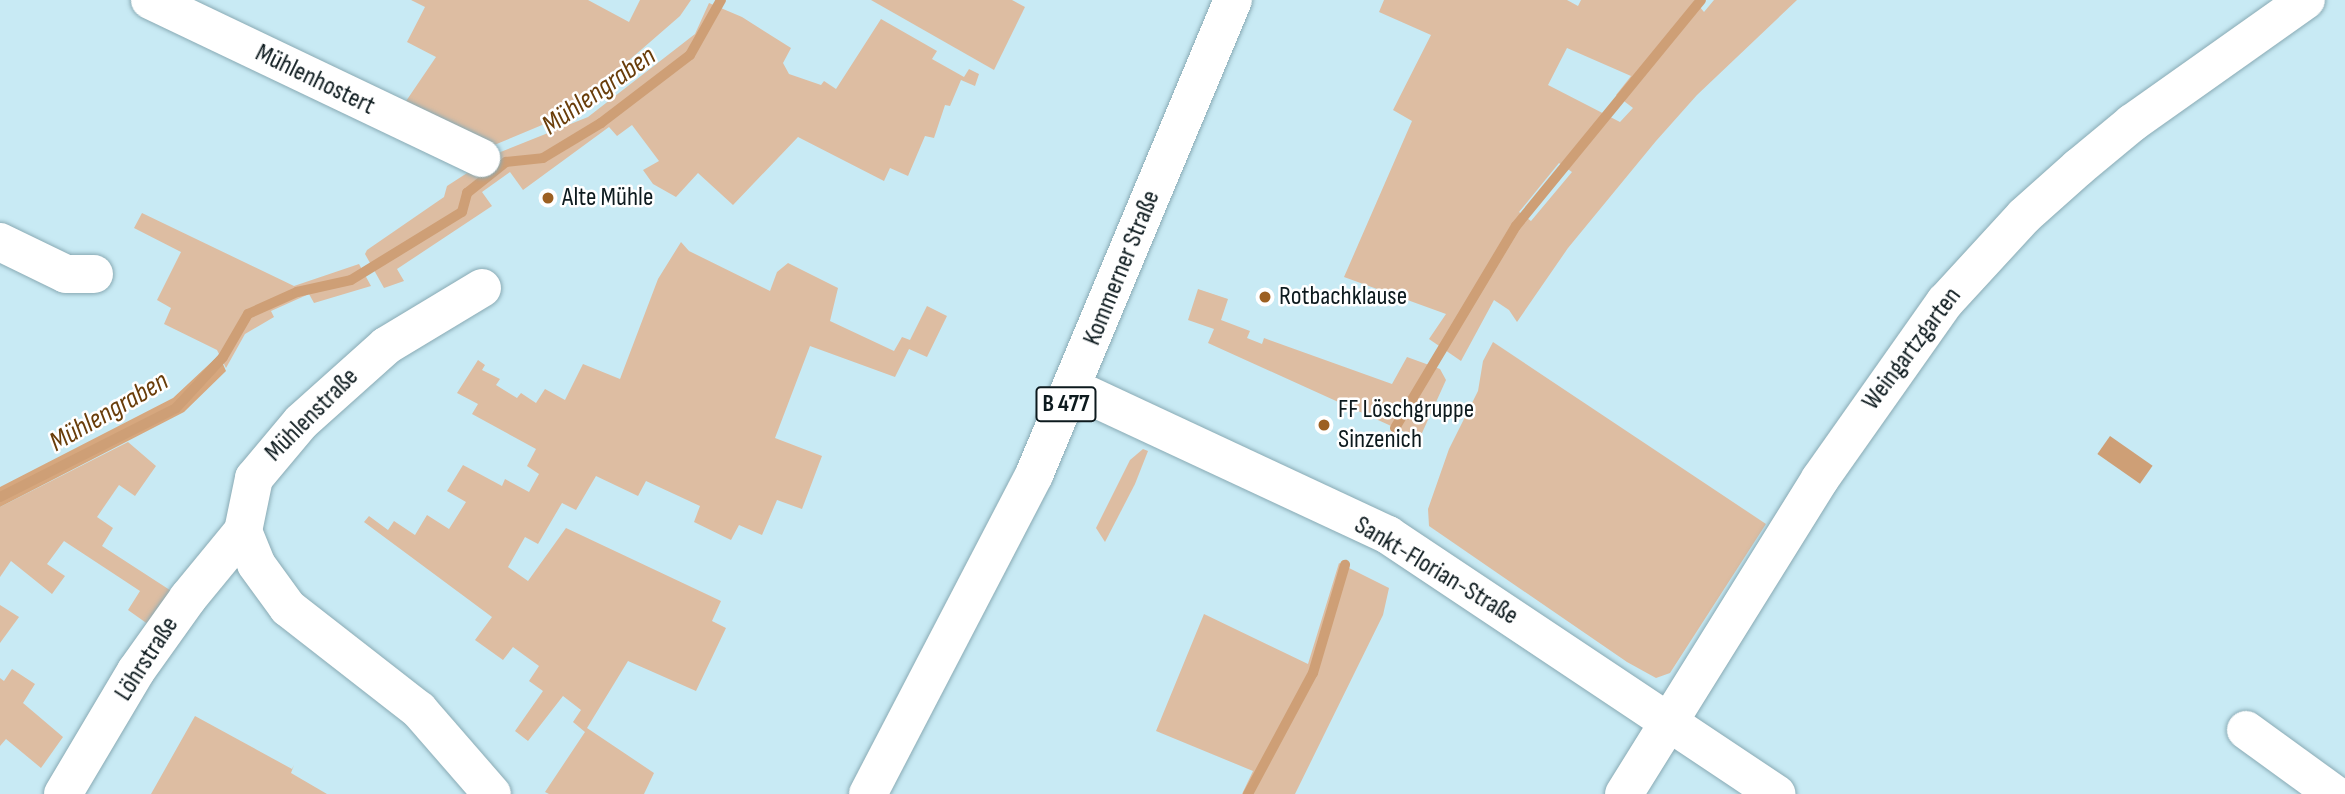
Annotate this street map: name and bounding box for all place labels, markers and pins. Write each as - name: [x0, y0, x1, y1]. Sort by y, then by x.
- place label: Alte Mühle: [562, 182, 653, 214]
- marker: Alte Mühle: [540, 190, 556, 206]
- place label: Rotbachklause: [1279, 281, 1407, 313]
- marker: Rotbachklause: [1257, 289, 1273, 305]
- place label: FF Löschgruppe Sinzenich: [1338, 394, 1474, 456]
- marker: FF Löschgruppe Sinzenich: [1316, 417, 1332, 433]

